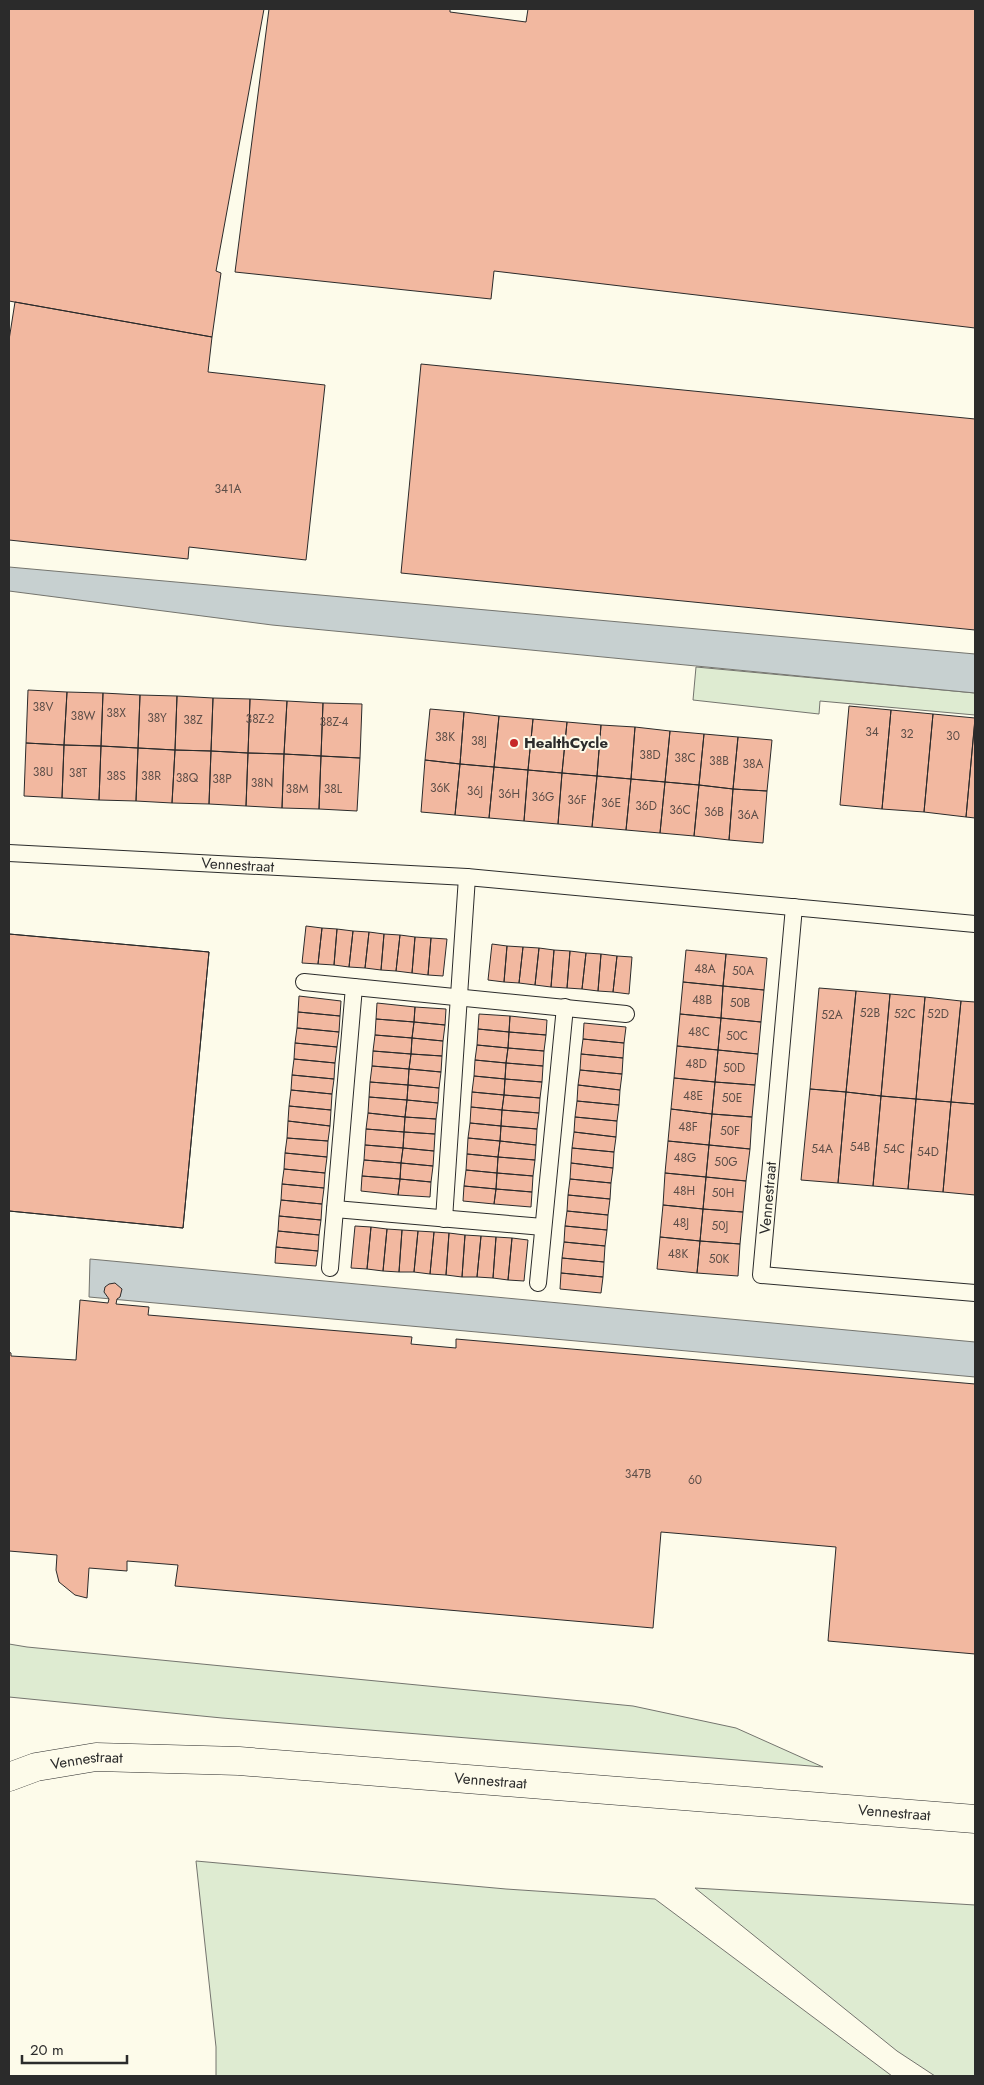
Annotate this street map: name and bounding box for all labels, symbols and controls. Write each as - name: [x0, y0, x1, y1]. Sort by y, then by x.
- house number: 341A: [215, 480, 242, 498]
- house number: 38V: [33, 698, 53, 716]
- house number: 38X: [106, 704, 126, 722]
- house number: 38W: [71, 707, 96, 725]
- house number: 38Y: [147, 709, 167, 727]
- house number: 38Z-2: [246, 710, 275, 728]
- house number: 38Z: [183, 711, 203, 729]
- house number: 38Z-4: [320, 713, 348, 731]
- house number: 34: [865, 723, 879, 741]
- house number: 32: [900, 725, 914, 743]
- house number: 30: [946, 727, 960, 745]
- house number: 38K: [435, 728, 455, 746]
- house number: 38J: [471, 732, 487, 750]
- place label: HealthCycle: [524, 732, 608, 754]
- marker: HealthCycle: [508, 737, 520, 749]
- house number: 38D: [639, 746, 661, 764]
- house number: 38C: [674, 749, 696, 767]
- house number: 38B: [709, 752, 729, 770]
- house number: 38A: [743, 755, 763, 773]
- house number: 38U: [33, 763, 53, 781]
- house number: 38T: [69, 764, 88, 782]
- house number: 38S: [106, 767, 126, 785]
- house number: 38R: [141, 767, 161, 785]
- house number: 38Q: [176, 769, 199, 787]
- house number: 38P: [212, 770, 232, 788]
- house number: 38N: [251, 774, 273, 792]
- house number: 36K: [430, 779, 450, 797]
- house number: 38M: [286, 780, 309, 798]
- house number: 38L: [324, 780, 343, 798]
- house number: 36J: [467, 782, 483, 800]
- house number: 36H: [498, 785, 520, 803]
- house number: 36G: [532, 788, 554, 806]
- house number: 36F: [567, 791, 587, 809]
- house number: 36E: [601, 794, 621, 812]
- house number: 36D: [635, 797, 657, 815]
- house number: 36C: [669, 801, 691, 819]
- house number: 36B: [704, 803, 724, 821]
- house number: 36A: [737, 806, 759, 824]
- street label: Vennestraat: [201, 852, 275, 878]
- house number: 48A: [694, 960, 716, 978]
- house number: 50A: [732, 962, 754, 980]
- house number: 48B: [692, 991, 712, 1009]
- house number: 50B: [730, 994, 751, 1012]
- house number: 52B: [860, 1004, 880, 1022]
- house number: 52C: [894, 1005, 916, 1023]
- house number: 52D: [927, 1005, 949, 1023]
- house number: 52A: [821, 1006, 843, 1024]
- house number: 48C: [688, 1023, 710, 1041]
- house number: 50C: [726, 1027, 748, 1045]
- house number: 48D: [685, 1055, 707, 1073]
- house number: 50D: [723, 1059, 745, 1077]
- house number: 48E: [683, 1087, 703, 1105]
- house number: 50E: [722, 1089, 742, 1107]
- house number: 48F: [678, 1118, 698, 1136]
- house number: 50F: [720, 1122, 740, 1140]
- house number: 54B: [850, 1138, 871, 1156]
- house number: 54A: [811, 1140, 833, 1158]
- house number: 54C: [883, 1140, 905, 1158]
- house number: 54D: [917, 1143, 939, 1161]
- house number: 48G: [674, 1149, 696, 1167]
- house number: 50G: [714, 1153, 738, 1171]
- street label: Vennestraat: [754, 1160, 782, 1235]
- house number: 48H: [673, 1182, 695, 1200]
- house number: 50H: [712, 1184, 734, 1202]
- house number: 48J: [673, 1214, 689, 1232]
- house number: 50J: [712, 1217, 728, 1235]
- house number: 48K: [668, 1245, 688, 1263]
- house number: 50K: [709, 1250, 730, 1268]
- house number: 347B: [625, 1465, 652, 1483]
- house number: 60: [688, 1471, 702, 1489]
- street label: Vennestraat: [49, 1746, 123, 1775]
- street label: Vennestraat: [453, 1767, 528, 1795]
- street label: Vennestraat: [857, 1799, 932, 1826]
- scale bar: [22, 2032, 128, 2064]
- text: 20 m: [30, 2039, 64, 2061]

